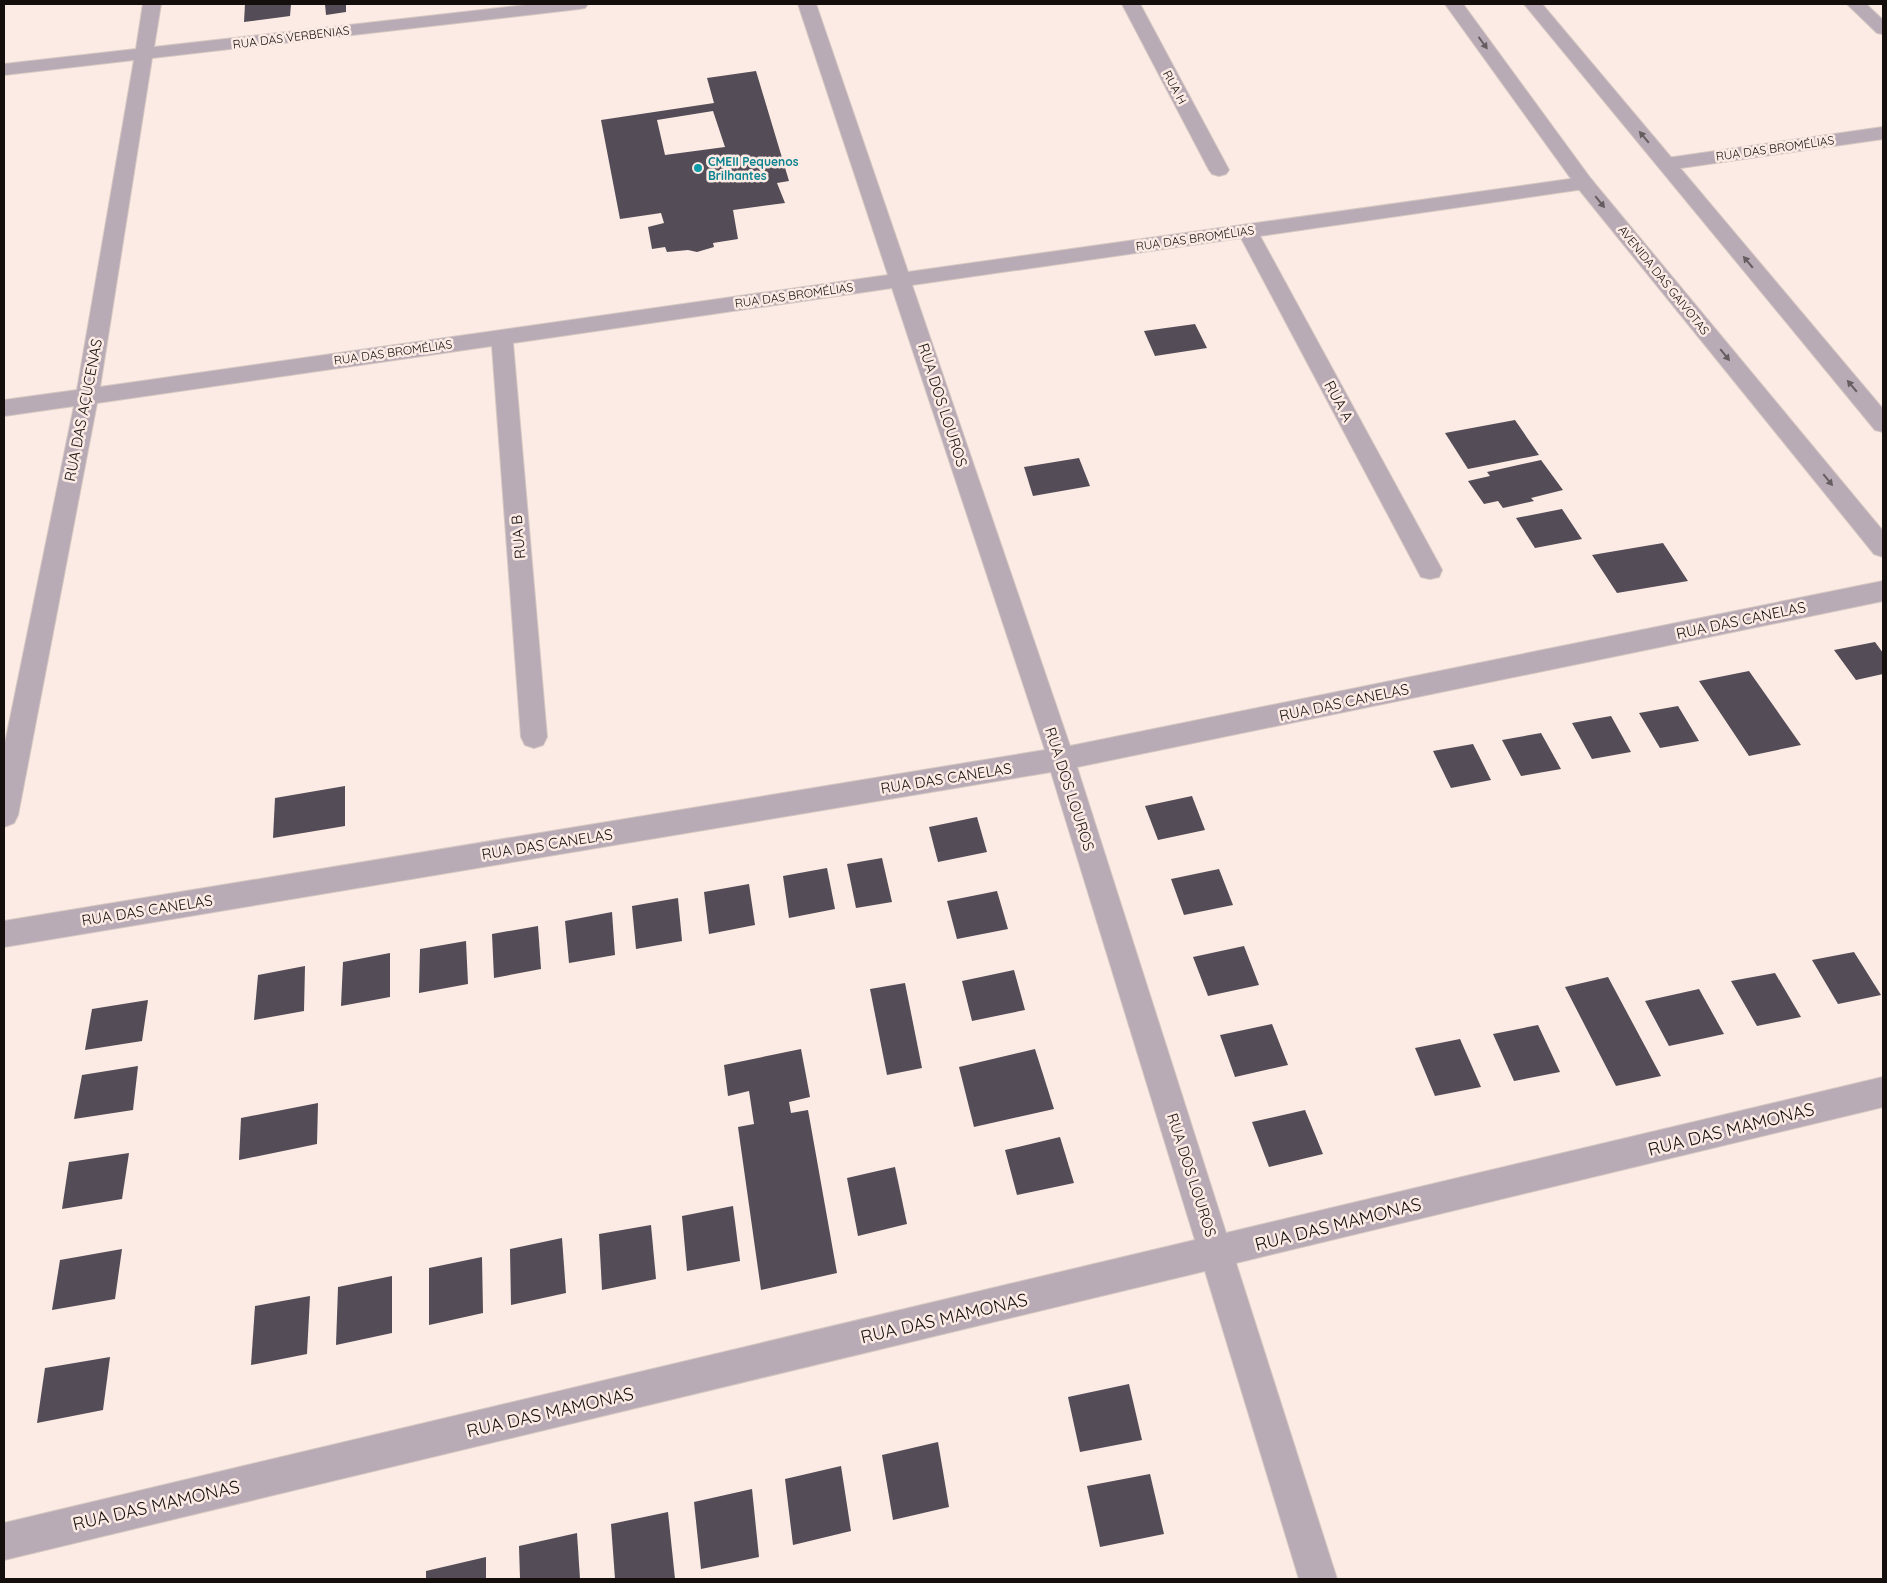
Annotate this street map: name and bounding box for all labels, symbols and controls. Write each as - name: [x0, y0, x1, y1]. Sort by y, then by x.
- street label: RUA DAS VERBENIAS: [232, 22, 350, 52]
- one-way arrow: [1478, 36, 1488, 50]
- street label: RUA H: [1160, 68, 1190, 106]
- one-way arrow: [1638, 131, 1650, 143]
- street label: RUA DAS BROMÉLIAS: [1715, 132, 1835, 164]
- place label: CMEII Pequenos Brilhantes: [708, 154, 799, 183]
- marker: CMEII Pequenos Brilhantes: [692, 162, 704, 174]
- one-way arrow: [1594, 195, 1605, 208]
- street label: RUA DAS BROMÉLIAS: [1135, 222, 1255, 254]
- street label: AVENIDA DAS GAIVOTAS: [1615, 222, 1713, 338]
- one-way arrow: [1743, 255, 1754, 268]
- street label: RUA DAS BROMÉLIAS: [734, 279, 854, 311]
- street label: RUA DAS BROMÉLIAS: [333, 336, 453, 368]
- street label: RUA DAS AÇUCENAS: [60, 337, 106, 483]
- street label: RUA DOS LOUROS: [914, 341, 972, 469]
- one-way arrow: [1720, 348, 1731, 361]
- street label: RUA A: [1320, 377, 1358, 425]
- one-way arrow: [1846, 381, 1858, 393]
- one-way arrow: [1823, 474, 1834, 487]
- street label: RUA B: [507, 514, 529, 560]
- street label: RUA DAS CANELAS: [1674, 597, 1808, 643]
- street label: RUA DAS CANELAS: [1277, 679, 1411, 725]
- street label: RUA DOS LOUROS: [1041, 725, 1099, 853]
- street label: RUA DAS CANELAS: [879, 758, 1013, 798]
- street label: RUA DAS CANELAS: [480, 824, 614, 864]
- street label: RUA DAS CANELAS: [80, 890, 214, 930]
- street label: RUA DAS MAMONAS: [1645, 1097, 1817, 1161]
- street label: RUA DOS LOUROS: [1163, 1111, 1221, 1239]
- street label: RUA DAS MAMONAS: [1252, 1192, 1424, 1256]
- street label: RUA DAS MAMONAS: [858, 1288, 1030, 1348]
- street label: RUA DAS MAMONAS: [464, 1382, 636, 1442]
- street label: RUA DAS MAMONAS: [70, 1475, 242, 1535]

